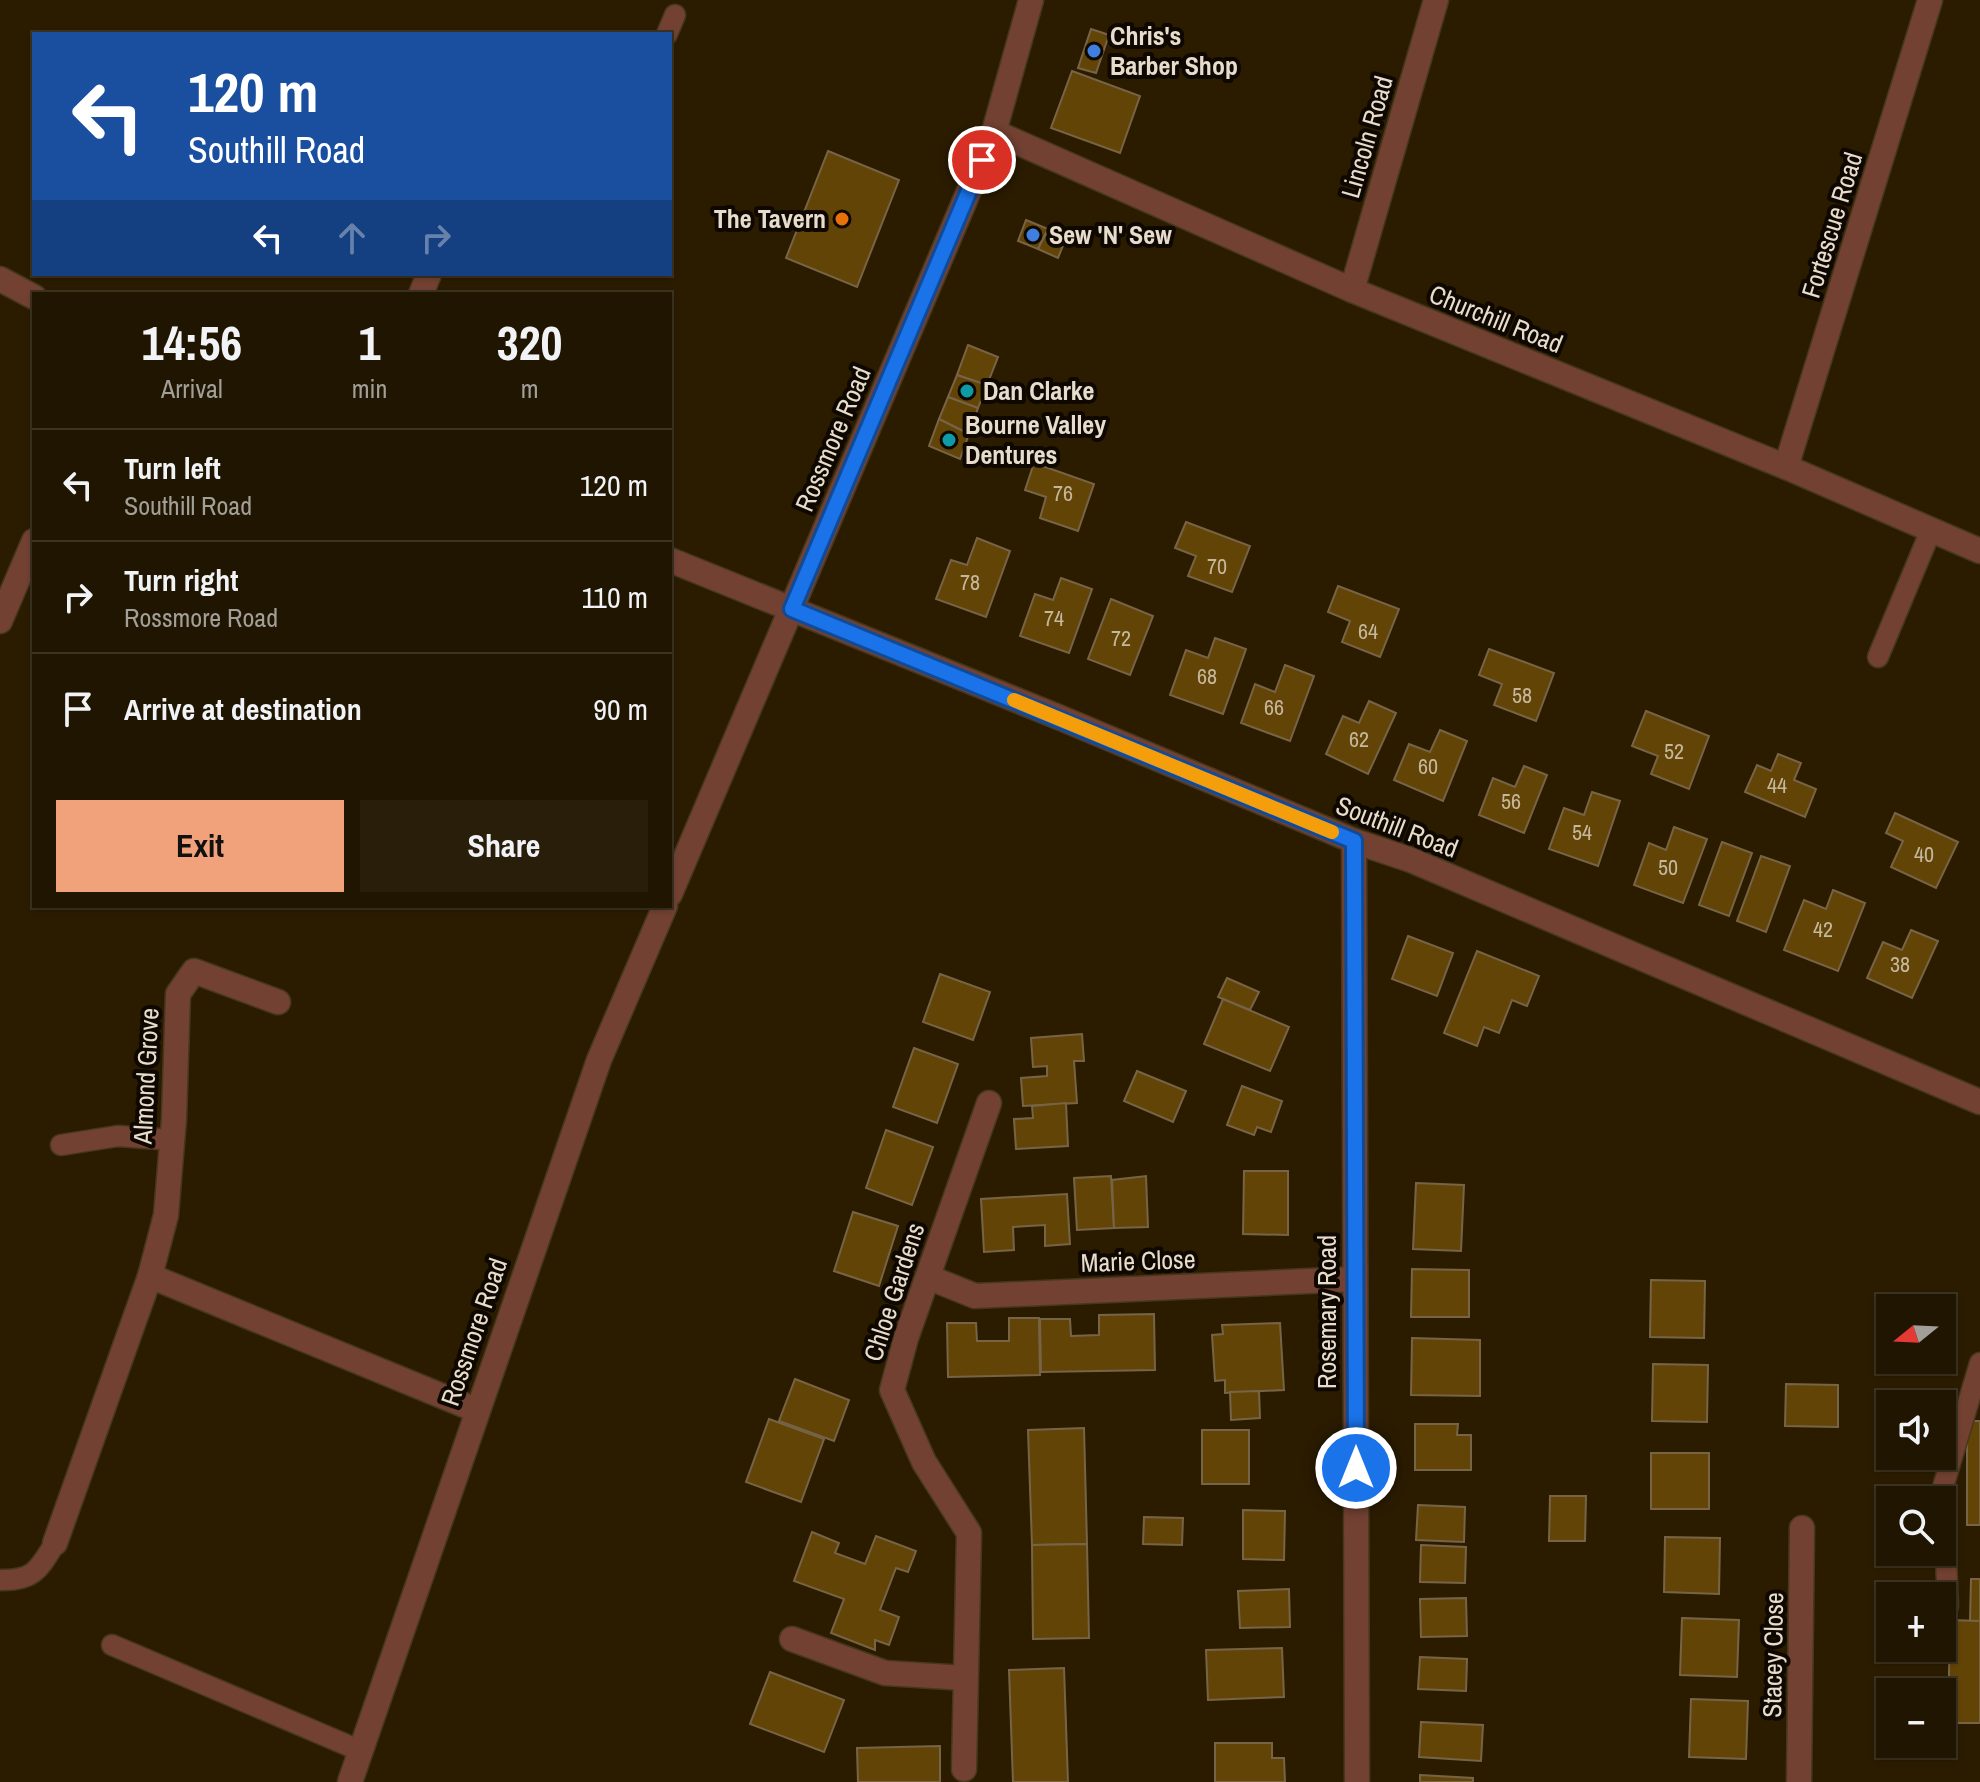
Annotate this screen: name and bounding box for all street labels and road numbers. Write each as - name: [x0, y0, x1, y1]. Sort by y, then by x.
- street label: Lincoln Road: [1332, 72, 1401, 202]
- street label: Fortescue Road: [1793, 148, 1870, 302]
- street label: Churchill Road: [1424, 276, 1568, 361]
- street label: Rossmore Road: [786, 361, 879, 517]
- street label: Southill Road: [1331, 787, 1463, 866]
- street label: Almond Grove: [124, 1007, 167, 1146]
- street label: Chloe Gardens: [855, 1218, 932, 1365]
- street label: Rosemary Road: [1309, 1235, 1344, 1389]
- street label: Marie Close: [1080, 1241, 1196, 1280]
- street label: Rossmore Road: [432, 1253, 515, 1410]
- street label: Stacey Close: [1754, 1592, 1791, 1718]

